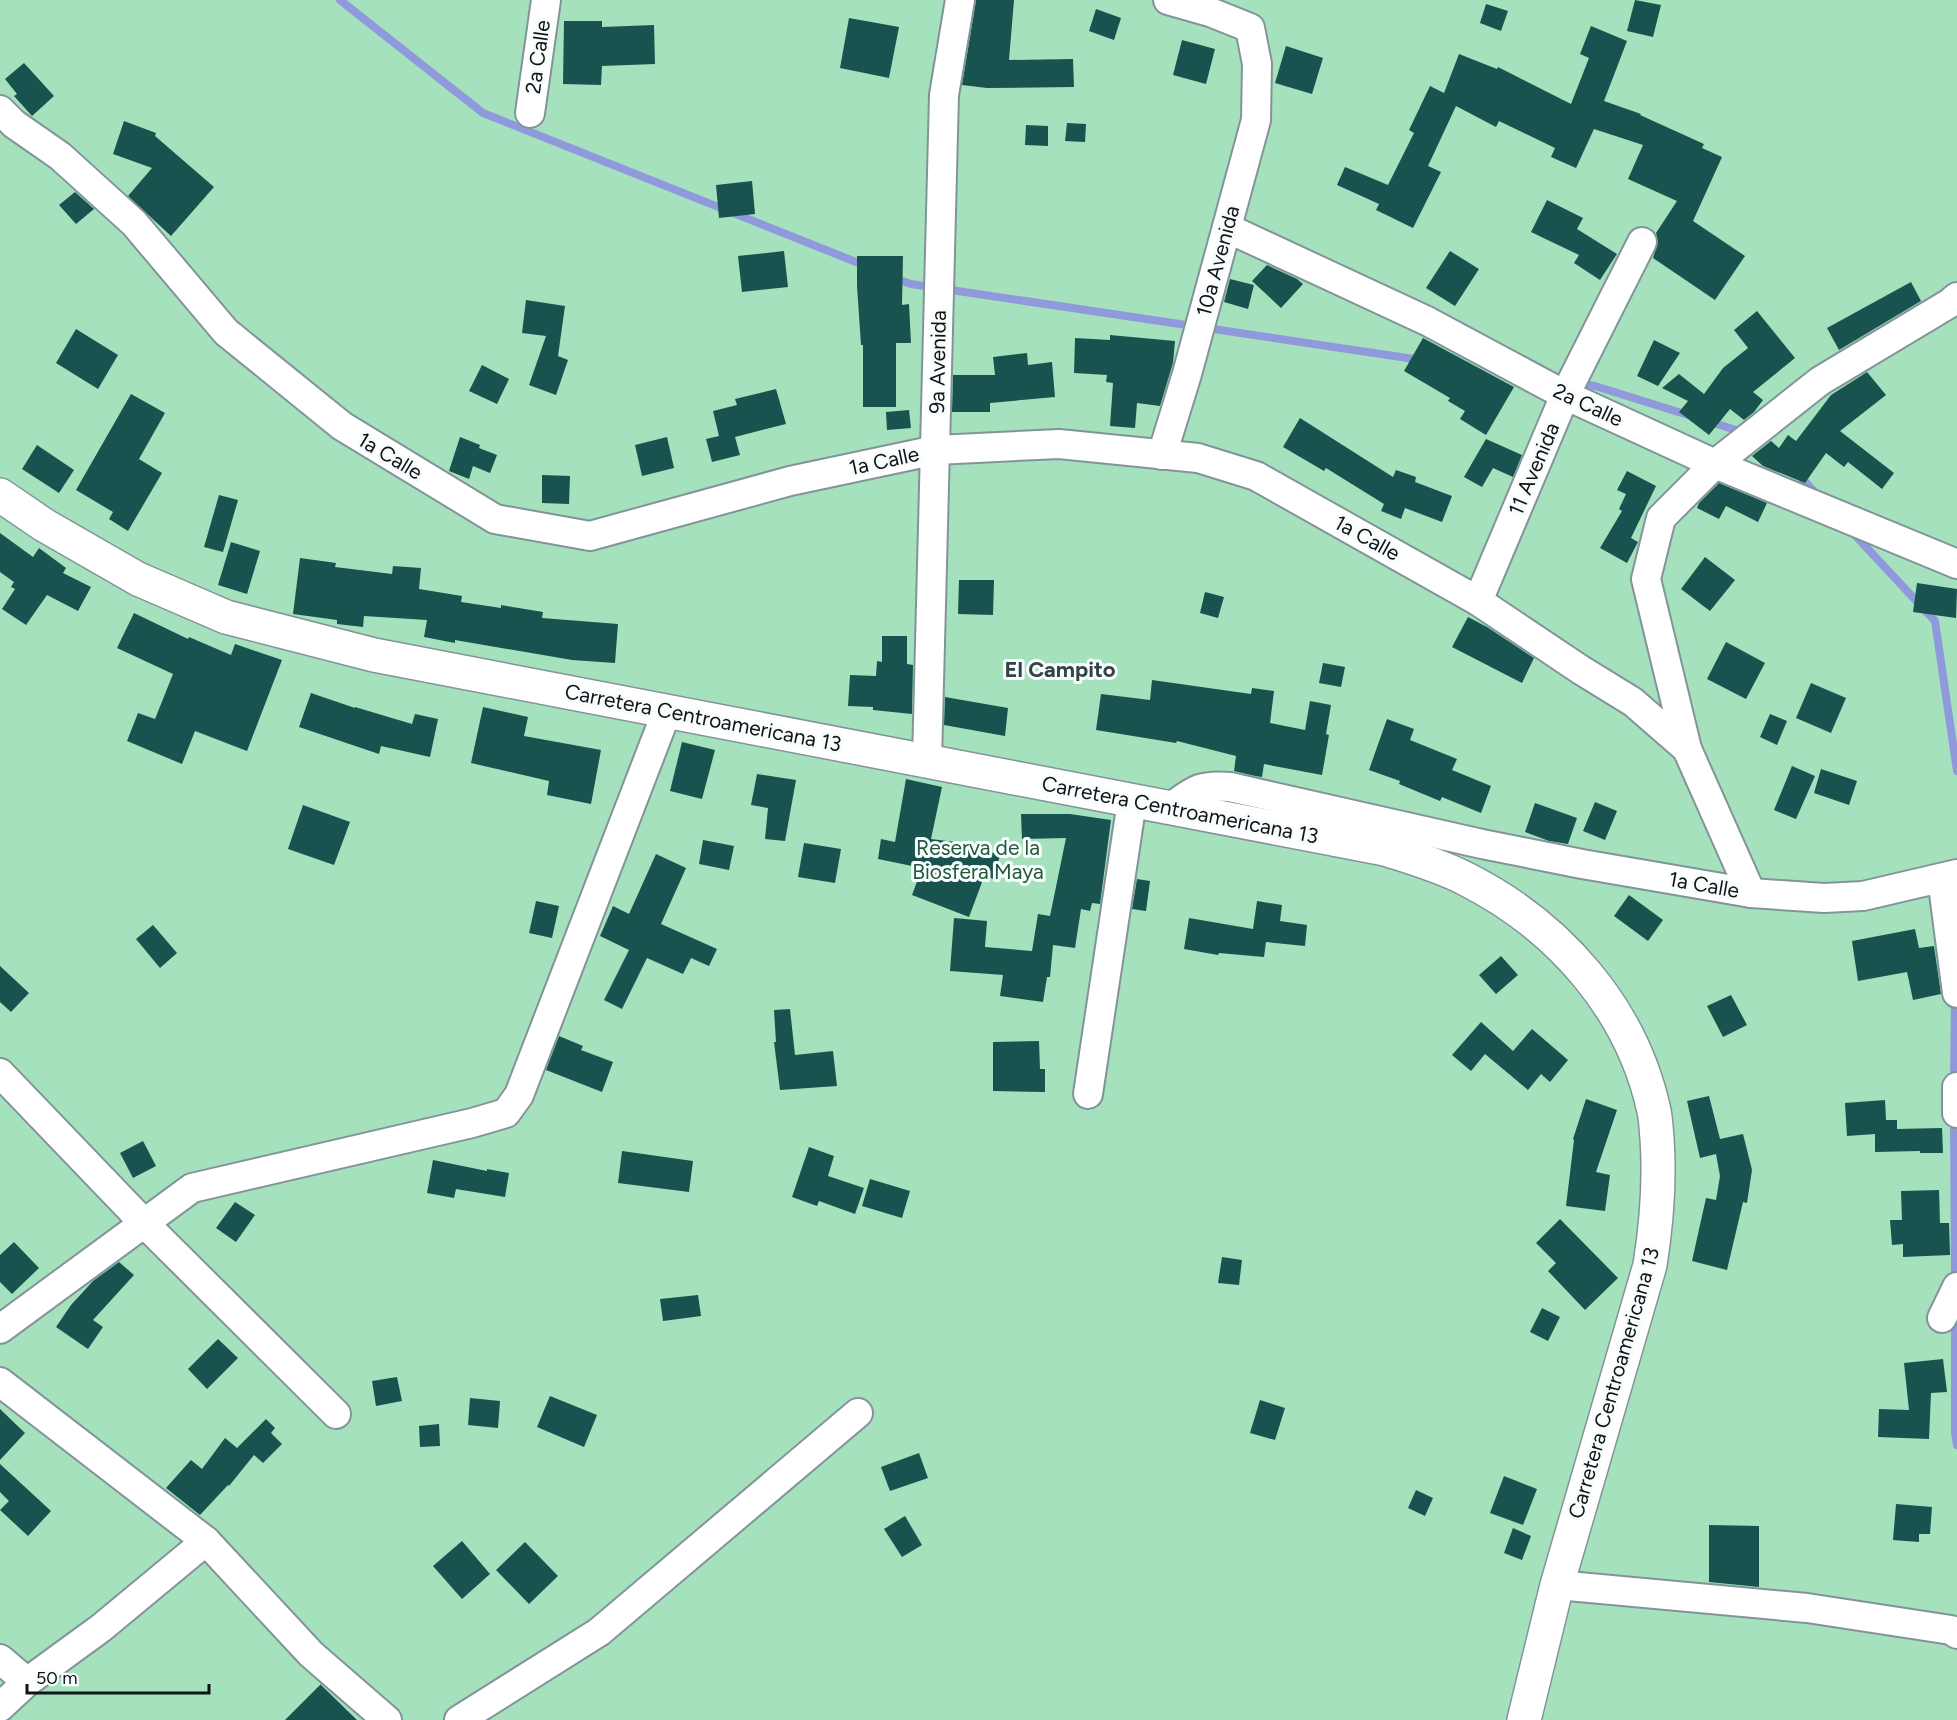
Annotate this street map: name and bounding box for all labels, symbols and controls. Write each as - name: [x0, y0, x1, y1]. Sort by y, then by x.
- street label: 2a Calle: [520, 18, 555, 95]
- street label: 10a Avenida: [1191, 203, 1244, 319]
- street label: 9a Avenida: [924, 310, 951, 414]
- street label: 2a Calle: [1549, 378, 1627, 432]
- street label: 11 Avenida: [1503, 419, 1564, 519]
- street label: 1a Calle: [353, 427, 427, 485]
- street label: 1a Calle: [847, 441, 921, 480]
- street label: 1a Calle: [1330, 509, 1404, 566]
- district label: El Campito: [1005, 656, 1116, 683]
- street label: Carretera Centroamericana 13: [563, 678, 843, 757]
- street label: Carretera Centroamericana 13: [1040, 770, 1320, 849]
- park label: Reserva de la Biosfera Maya: [912, 835, 1044, 884]
- street label: 1a Calle: [1667, 866, 1741, 903]
- street label: Carretera Centroamericana 13: [1563, 1244, 1664, 1521]
- scale bar: [27, 1657, 208, 1695]
- text: 50 m: [36, 1667, 78, 1689]

